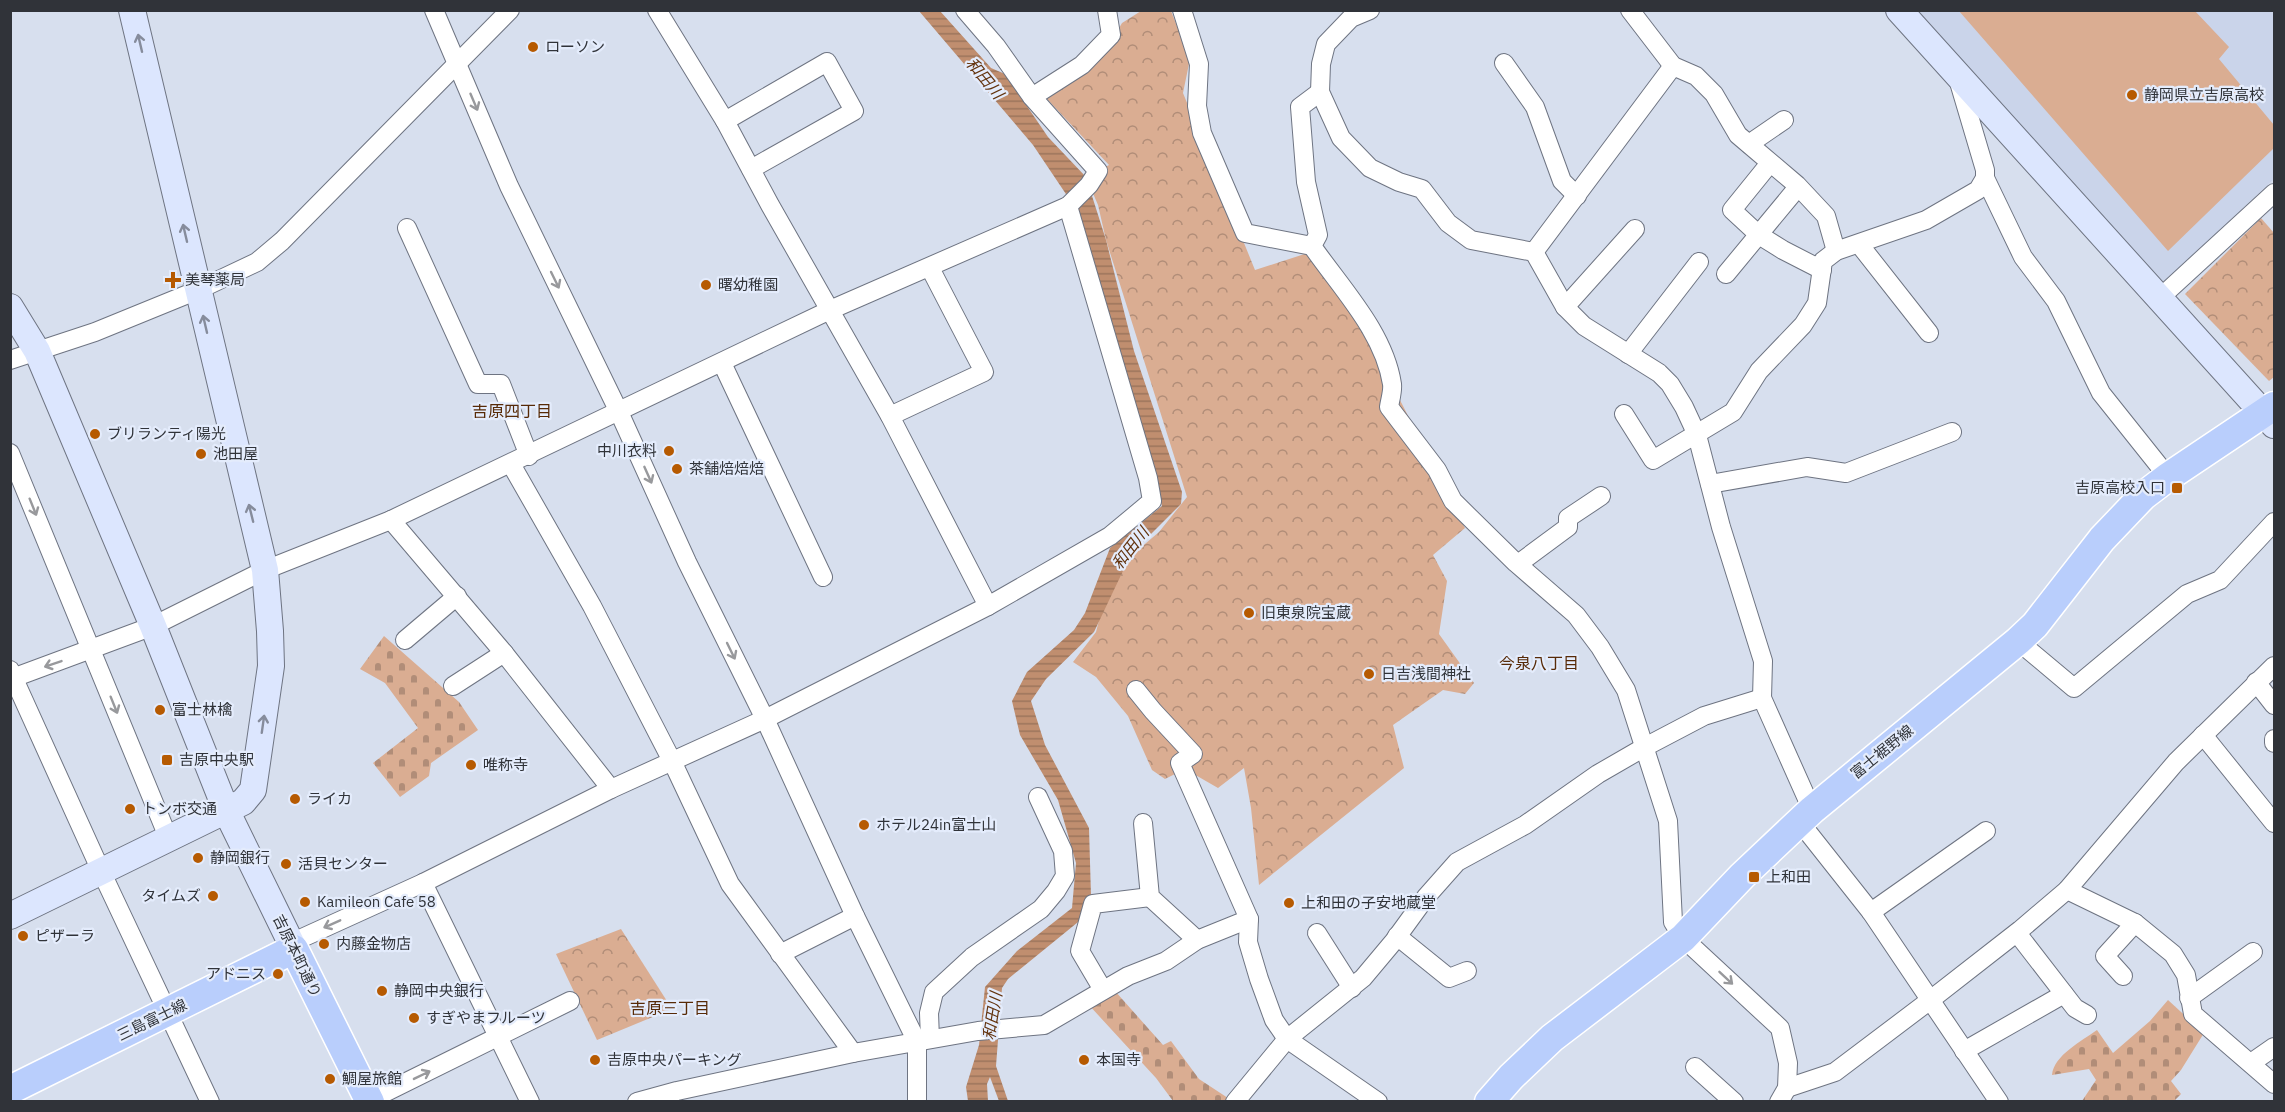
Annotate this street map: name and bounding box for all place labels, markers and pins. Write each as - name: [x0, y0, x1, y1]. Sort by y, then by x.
- place label: ローソン: [545, 37, 605, 56]
- marker: ローソン: [526, 40, 540, 54]
- place label: 静岡県立吉原高校: [2144, 85, 2264, 104]
- marker: 静岡県立吉原高校: [2125, 88, 2139, 102]
- place label: 美琴薬局: [185, 270, 245, 289]
- marker: 美琴薬局: [166, 273, 180, 287]
- place label: 曙幼稚園: [718, 275, 778, 294]
- marker: 曙幼稚園: [699, 278, 713, 292]
- place label: ブリランティ陽光: [107, 424, 226, 443]
- marker: ブリランティ陽光: [88, 427, 102, 441]
- place label: 中川衣料: [597, 441, 657, 460]
- place label: 池田屋: [213, 444, 258, 463]
- marker: 中川衣料: [662, 444, 676, 458]
- marker: 池田屋: [194, 447, 208, 461]
- place label: 茶舗焙焙焙: [689, 459, 764, 478]
- marker: 茶舗焙焙焙: [670, 462, 684, 476]
- place label: 吉原高校入口: [2075, 478, 2165, 497]
- marker: 吉原高校入口: [2170, 481, 2184, 495]
- place label: 旧東泉院宝蔵: [1261, 603, 1351, 622]
- marker: 旧東泉院宝蔵: [1242, 606, 1256, 620]
- place label: 日吉浅間神社: [1381, 664, 1471, 683]
- marker: 日吉浅間神社: [1362, 667, 1376, 681]
- place label: 富士林檎: [172, 700, 232, 719]
- marker: 富士林檎: [153, 703, 167, 717]
- place label: 吉原中央駅: [179, 750, 254, 769]
- marker: 吉原中央駅: [160, 753, 174, 767]
- place label: 唯称寺: [483, 755, 528, 774]
- marker: 唯称寺: [464, 758, 478, 772]
- place label: ライカ: [307, 789, 352, 808]
- marker: ライカ: [288, 792, 302, 806]
- place label: トンボ交通: [142, 799, 217, 818]
- marker: トンボ交通: [123, 802, 137, 816]
- place label: ホテル24in富士山: [876, 815, 996, 834]
- marker: ホテル24in富士山: [857, 818, 871, 832]
- place label: 静岡銀行: [210, 848, 270, 867]
- marker: 静岡銀行: [191, 851, 205, 865]
- place label: 活貝センター: [298, 854, 388, 873]
- marker: 活貝センター: [279, 857, 293, 871]
- place label: 上和田: [1766, 867, 1811, 886]
- marker: 上和田: [1747, 870, 1761, 884]
- place label: タイムズ: [141, 886, 201, 905]
- marker: タイムズ: [206, 889, 220, 903]
- place label: Kamileon Cafe 58: [317, 892, 436, 911]
- place label: 上和田の子安地蔵堂: [1301, 893, 1436, 912]
- marker: Kamileon Cafe 58: [298, 895, 312, 909]
- marker: 上和田の子安地蔵堂: [1282, 896, 1296, 910]
- place label: ピザーラ: [35, 926, 95, 945]
- marker: ピザーラ: [16, 929, 30, 943]
- place label: 内藤金物店: [336, 934, 411, 953]
- marker: 内藤金物店: [317, 937, 331, 951]
- place label: アドニス: [206, 964, 266, 983]
- marker: アドニス: [271, 967, 285, 981]
- place label: 静岡中央銀行: [394, 981, 484, 1000]
- marker: 静岡中央銀行: [375, 984, 389, 998]
- place label: すぎやまフルーツ: [426, 1008, 546, 1027]
- marker: すぎやまフルーツ: [407, 1011, 421, 1025]
- place label: 吉原中央パーキング: [607, 1050, 742, 1069]
- place label: 本国寺: [1096, 1050, 1141, 1069]
- marker: 吉原中央パーキング: [588, 1053, 602, 1067]
- marker: 本国寺: [1077, 1053, 1091, 1067]
- place label: 鯛屋旅館: [342, 1069, 402, 1088]
- marker: 鯛屋旅館: [323, 1072, 337, 1086]

